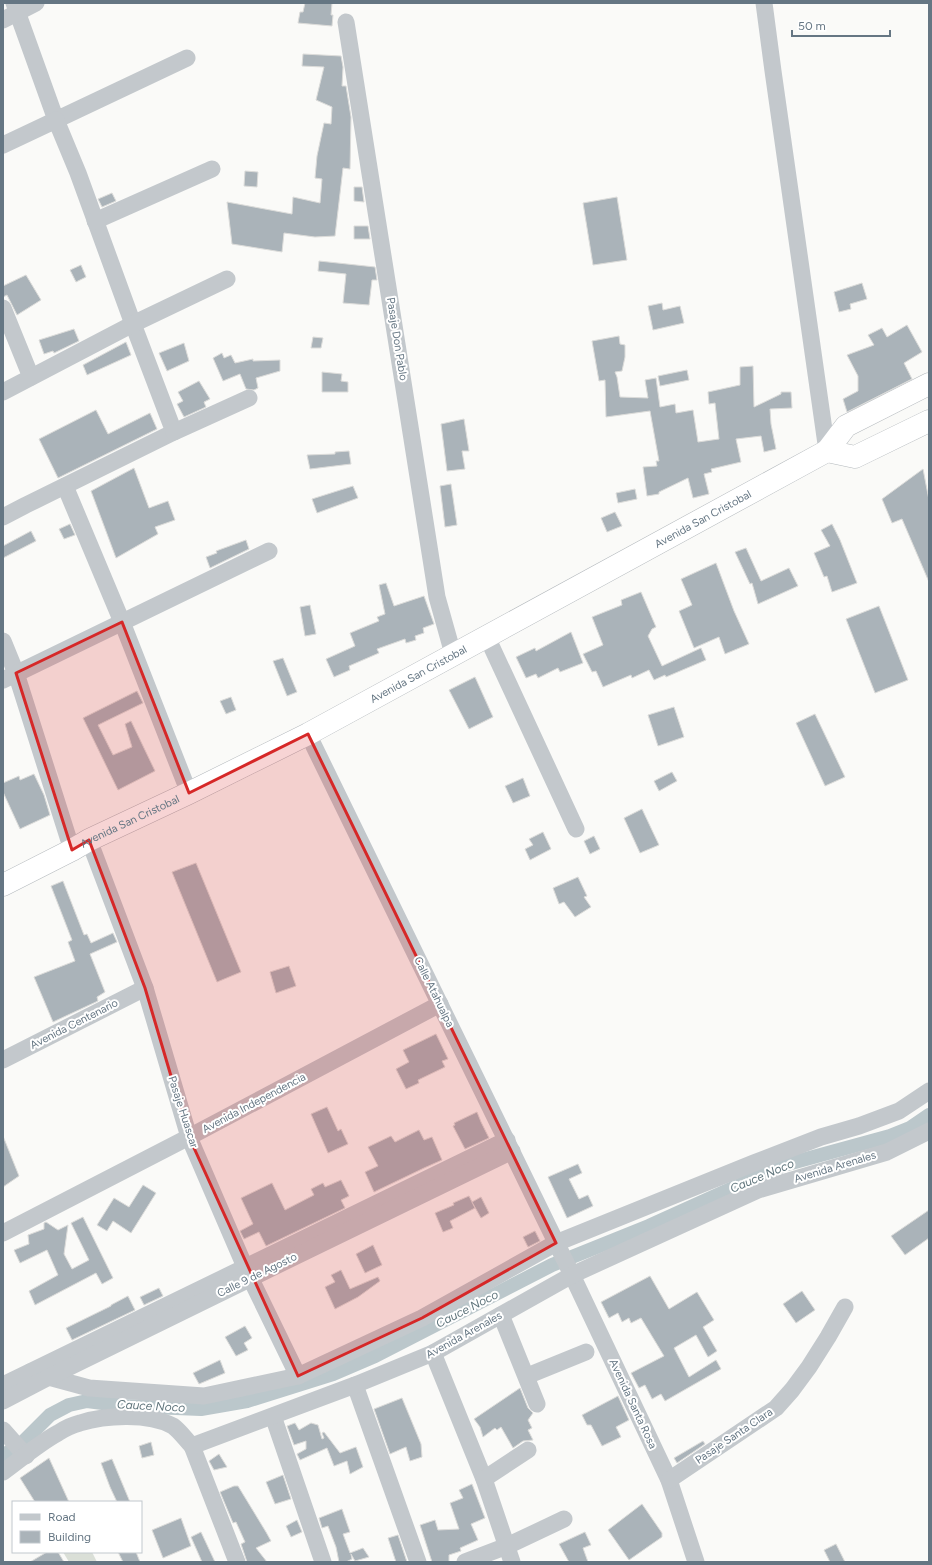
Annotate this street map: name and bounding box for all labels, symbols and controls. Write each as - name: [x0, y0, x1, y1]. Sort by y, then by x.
- scale bar: [792, 12, 890, 38]
- text: 50 m: [798, 19, 826, 33]
- street label: Pasaje Don Pablo: [384, 296, 410, 382]
- street label: Avenida San Cristobal: [652, 487, 753, 550]
- street label: Avenida San Cristobal: [368, 642, 469, 705]
- street label: Avenida San Cristobal: [78, 792, 181, 850]
- street label: Calle Atahualpa: [411, 955, 457, 1029]
- street label: Avenida Centenario: [28, 996, 120, 1052]
- street label: Avenida Independencia: [200, 1070, 308, 1136]
- street label: Pasaje Huascar: [165, 1074, 201, 1150]
- street label: Avenida Arenales: [793, 1148, 877, 1186]
- water label: Cauce Noco: [728, 1156, 796, 1196]
- street label: Calle 9 de Agosto: [215, 1250, 299, 1300]
- water label: Cauce Noco: [433, 1287, 501, 1331]
- street label: Avenida Arenales: [424, 1309, 504, 1361]
- street label: Avenida Santa Rosa: [607, 1357, 659, 1451]
- water label: Cauce Noco: [117, 1397, 185, 1415]
- street label: Pasaje Santa Clara: [693, 1405, 775, 1467]
- legend: [12, 1501, 142, 1553]
- text: Road: [48, 1510, 76, 1524]
- text: Building: [48, 1530, 91, 1544]

